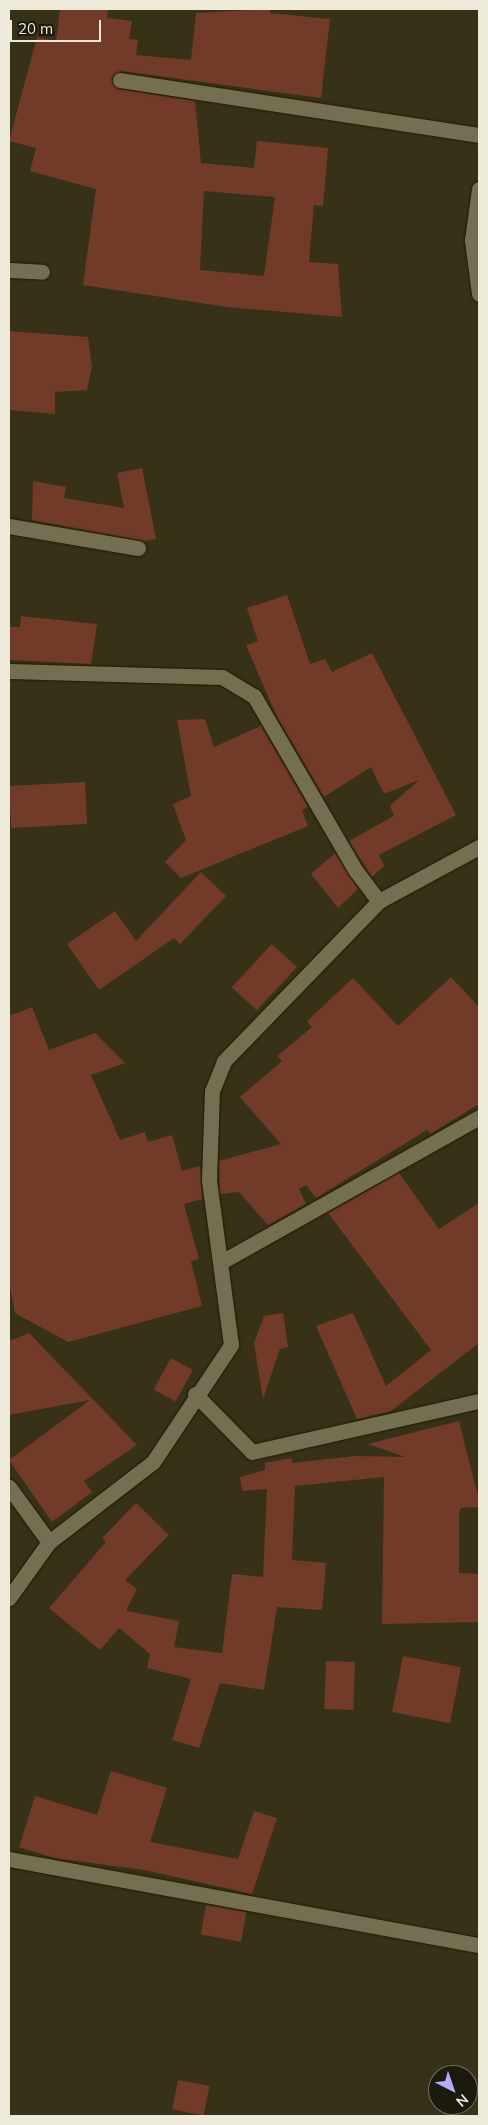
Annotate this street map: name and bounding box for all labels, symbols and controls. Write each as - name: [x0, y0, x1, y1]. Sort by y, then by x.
- scale bar: [12, 10, 104, 42]
- text: 20 m: [18, 19, 53, 38]
- north arrow: [428, 2065, 478, 2115]
- text: N: [452, 2090, 472, 2111]

